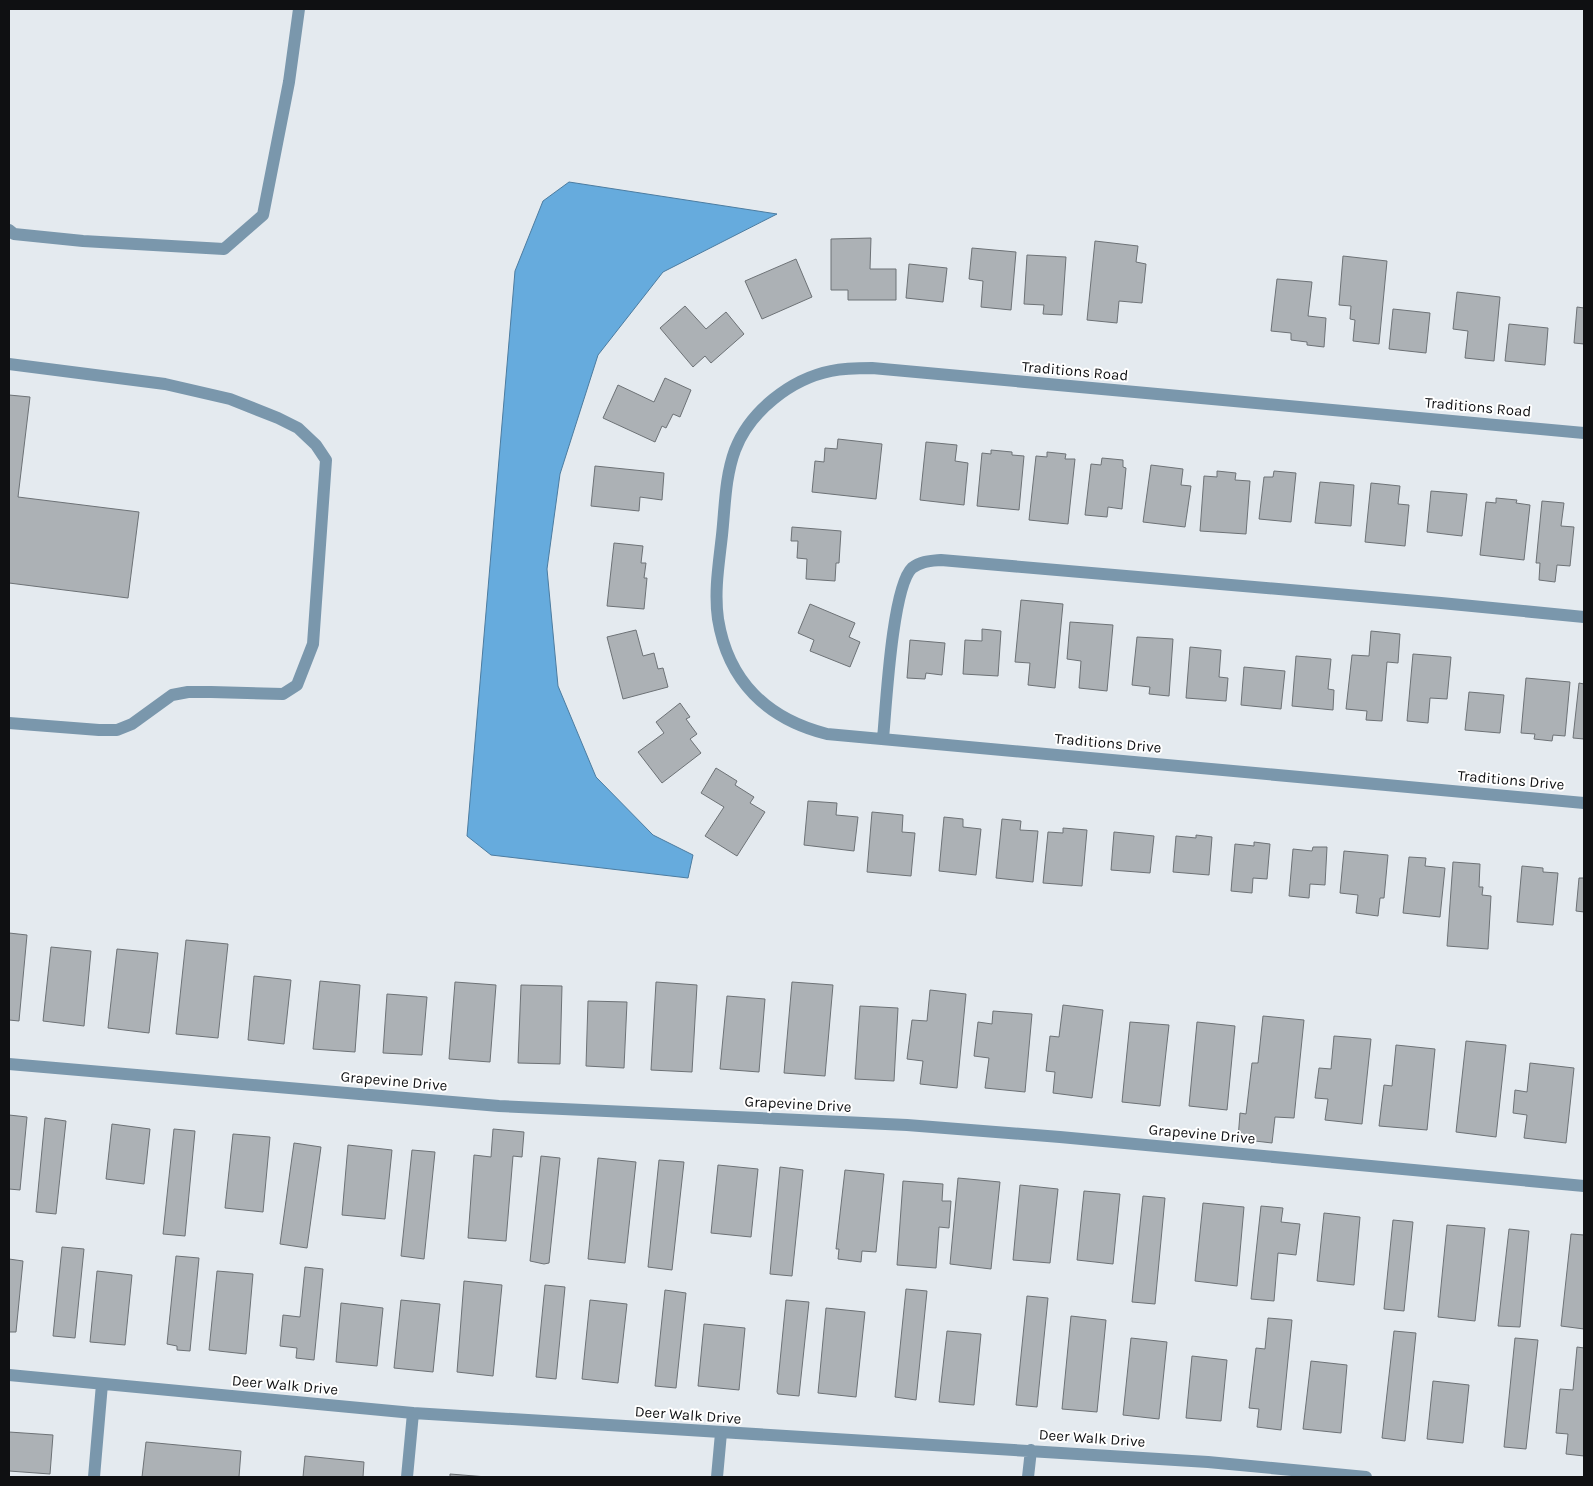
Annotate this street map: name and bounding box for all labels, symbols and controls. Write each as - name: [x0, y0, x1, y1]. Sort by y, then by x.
- street label: Traditions Road: [1021, 357, 1129, 385]
- street label: Traditions Road: [1424, 393, 1532, 421]
- street label: Traditions Drive: [1054, 729, 1162, 757]
- street label: Traditions Drive: [1457, 766, 1565, 794]
- street label: Grapevine Drive: [340, 1067, 448, 1095]
- street label: Grapevine Drive: [744, 1092, 852, 1116]
- street label: Grapevine Drive: [1148, 1120, 1256, 1148]
- street label: Deer Walk Drive: [231, 1371, 339, 1399]
- street label: Deer Walk Drive: [634, 1402, 742, 1428]
- street label: Deer Walk Drive: [1038, 1425, 1146, 1451]

